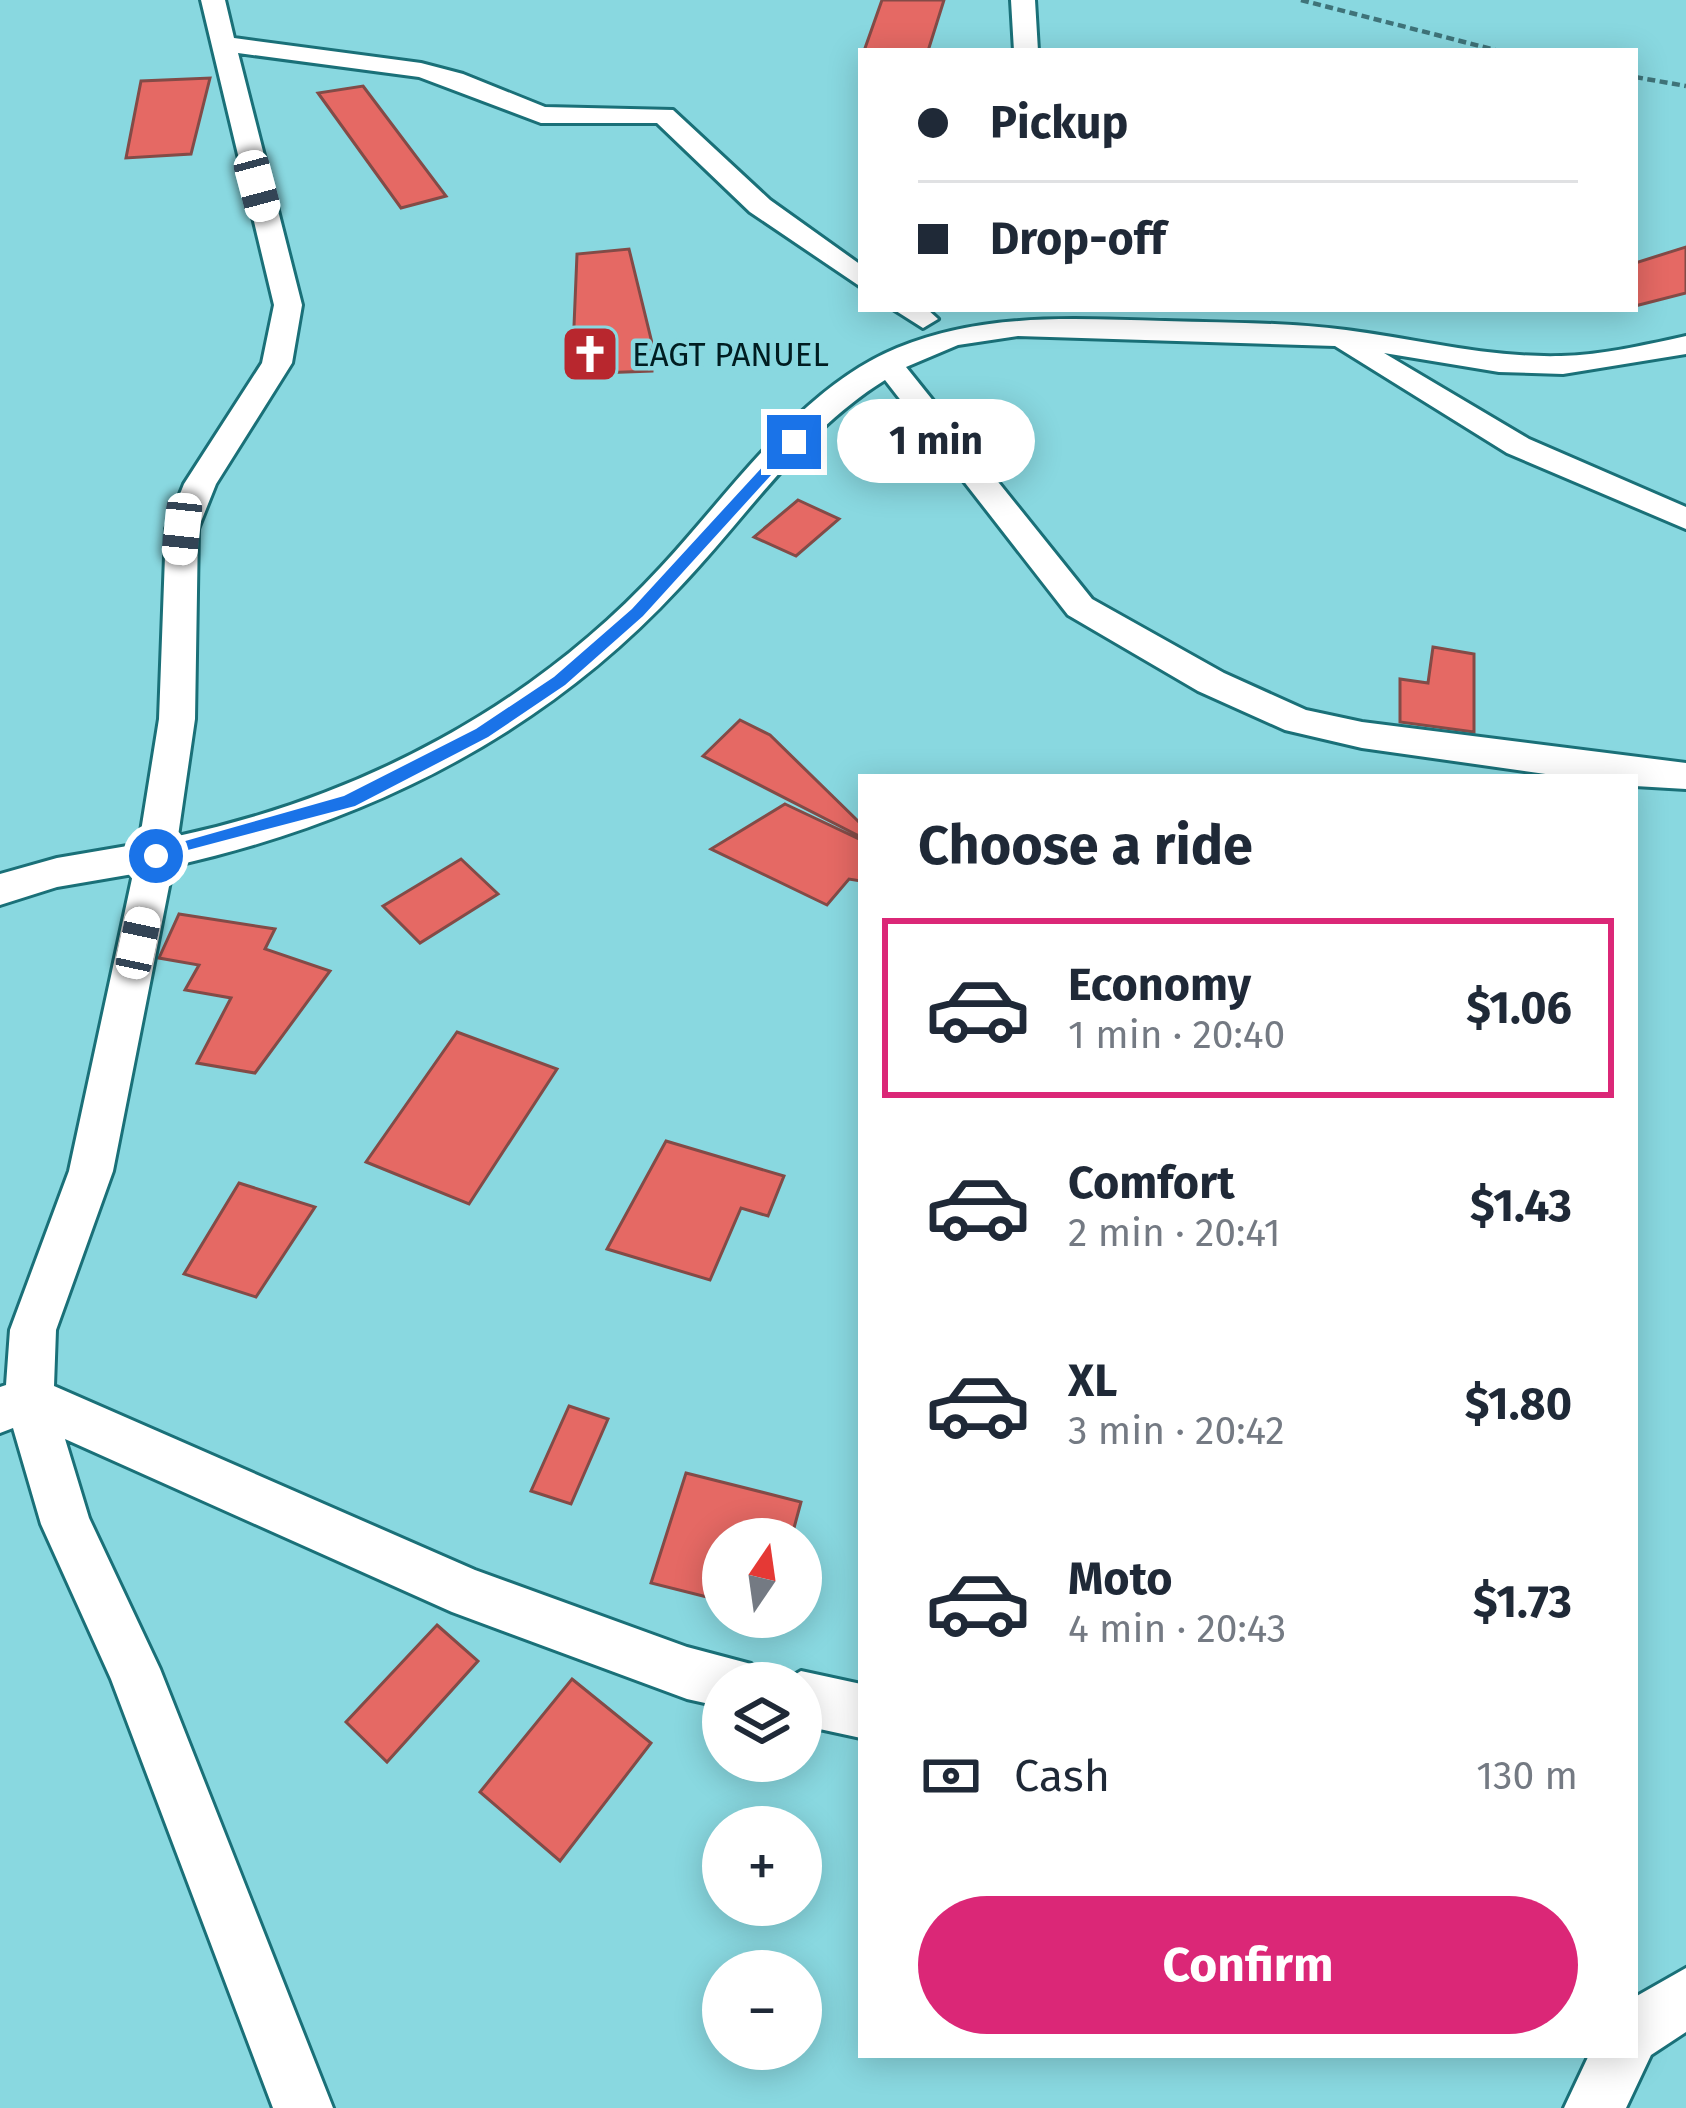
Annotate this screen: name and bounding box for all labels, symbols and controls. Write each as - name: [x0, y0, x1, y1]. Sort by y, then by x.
- text: Pickup: [990, 96, 1128, 150]
- car: [230, 147, 284, 225]
- text: Drop-off: [990, 212, 1166, 266]
- church icon: EAGT PANUEL: [559, 323, 621, 385]
- place label: EAGT PANUEL: [632, 335, 829, 375]
- callout: 1 min: [836, 400, 1034, 484]
- route end: [767, 415, 821, 469]
- text: 1 min: [889, 418, 983, 464]
- car: [160, 491, 204, 567]
- text: Choose a ride: [918, 814, 1253, 878]
- route start: [129, 829, 183, 883]
- car: [113, 904, 163, 982]
- icon: car: [924, 954, 1032, 1062]
- text: Economy: [1068, 958, 1251, 1012]
- text: $1.06: [1466, 981, 1572, 1035]
- text: 1 min · 20:40: [1068, 1012, 1285, 1058]
- icon: car: [924, 1152, 1032, 1260]
- text: Comfort: [1068, 1156, 1235, 1210]
- text: $1.43: [1470, 1179, 1572, 1233]
- text: 2 min · 20:41: [1068, 1210, 1281, 1256]
- icon: car: [924, 1350, 1032, 1458]
- text: XL: [1068, 1354, 1117, 1408]
- text: $1.80: [1465, 1377, 1572, 1431]
- text: 3 min · 20:42: [1068, 1408, 1285, 1454]
- north arrow: [702, 1518, 822, 1638]
- map controls: [702, 1518, 822, 2070]
- icon: car: [924, 1548, 1032, 1656]
- text: Moto: [1068, 1552, 1173, 1606]
- text: $1.73: [1473, 1575, 1572, 1629]
- text: 4 min · 20:43: [1068, 1606, 1286, 1652]
- button: layers: [702, 1662, 822, 1782]
- icon: cash: [918, 1743, 984, 1809]
- text: Cash: [1014, 1749, 1110, 1803]
- text: 130 m: [1476, 1753, 1578, 1799]
- button: +: [702, 1806, 822, 1926]
- button: Confirm: [918, 1896, 1578, 2034]
- button: −: [702, 1950, 822, 2070]

